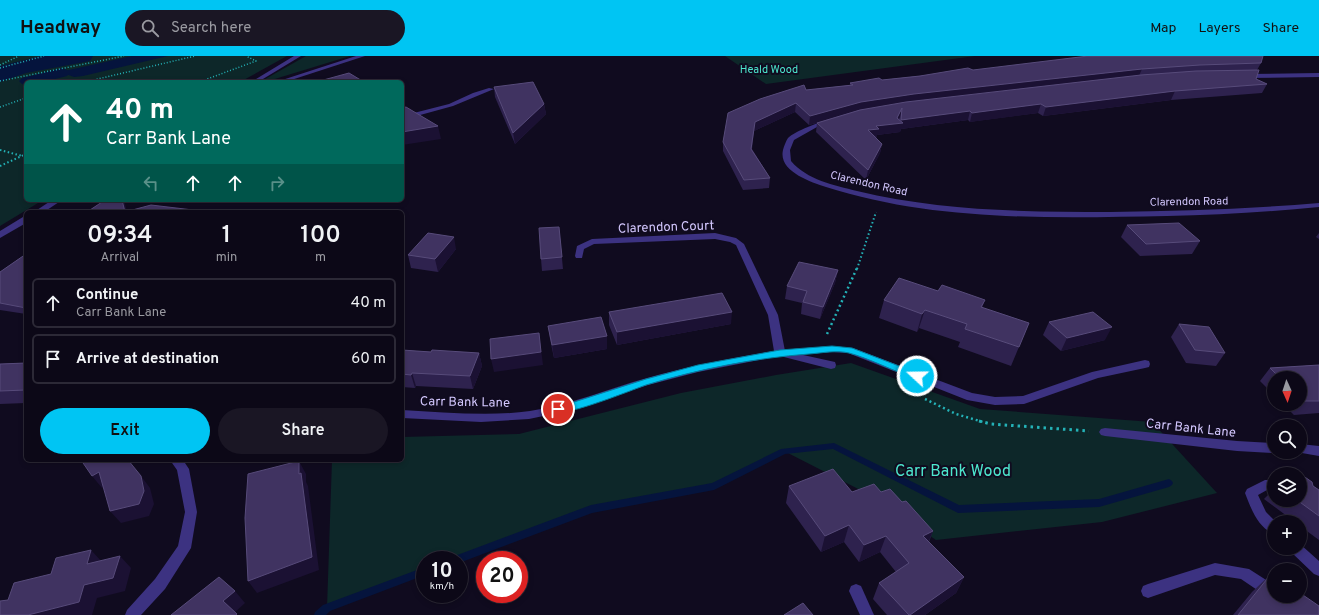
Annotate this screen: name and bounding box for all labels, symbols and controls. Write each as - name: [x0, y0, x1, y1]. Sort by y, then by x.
- search box: [125, 10, 405, 46]
- text: Headway: [20, 16, 101, 40]
- icon: search: [139, 17, 161, 39]
- text: Search here: [171, 19, 251, 38]
- text: Map: [1150, 20, 1176, 37]
- text: Layers: [1198, 20, 1240, 37]
- text: Share: [1262, 20, 1299, 37]
- park label: Heald Wood: [740, 63, 798, 77]
- text: 40 m: [106, 93, 174, 129]
- icon: ahead: [40, 96, 92, 148]
- text: Carr Bank Lane: [106, 128, 231, 151]
- street label: Clarendon Road: [829, 168, 909, 200]
- icon: left: [140, 172, 162, 194]
- icon: ahead: [182, 172, 204, 194]
- icon: ahead: [224, 172, 246, 194]
- icon: right: [266, 172, 288, 194]
- street label: Clarendon Road: [1149, 194, 1229, 210]
- street label: Clarendon Court: [618, 218, 715, 238]
- text: 09:34: [87, 221, 153, 251]
- text: 1: [222, 221, 231, 251]
- text: 100: [300, 221, 341, 251]
- text: Arrival: [100, 250, 139, 266]
- text: min: [216, 250, 237, 266]
- text: m: [315, 250, 326, 266]
- text: Continue: [76, 286, 138, 305]
- icon: ahead: [42, 292, 64, 314]
- text: 40 m: [351, 294, 386, 313]
- text: Carr Bank Lane: [76, 305, 166, 321]
- icon: arrive: [42, 348, 64, 370]
- text: Arrive at destination: [76, 350, 219, 369]
- text: 60 m: [351, 350, 386, 369]
- position arrow: [896, 355, 938, 397]
- north arrow: [1267, 371, 1307, 411]
- map controls: [1267, 371, 1307, 603]
- pin: [541, 392, 575, 426]
- street label: Carr Bank Lane: [420, 394, 510, 412]
- icon: arrive: [547, 398, 569, 420]
- button: Exit: [40, 408, 210, 454]
- button: Share: [218, 408, 388, 454]
- street label: Carr Bank Lane: [1145, 416, 1237, 442]
- button: search: [1267, 419, 1307, 459]
- park label: Carr Bank Wood: [895, 462, 1011, 482]
- button: layers: [1267, 467, 1307, 507]
- button: +: [1267, 515, 1307, 555]
- speed limit sign: 20: [476, 551, 528, 603]
- text: 10: [431, 559, 453, 585]
- button: −: [1267, 563, 1307, 603]
- text: km/h: [430, 580, 454, 593]

